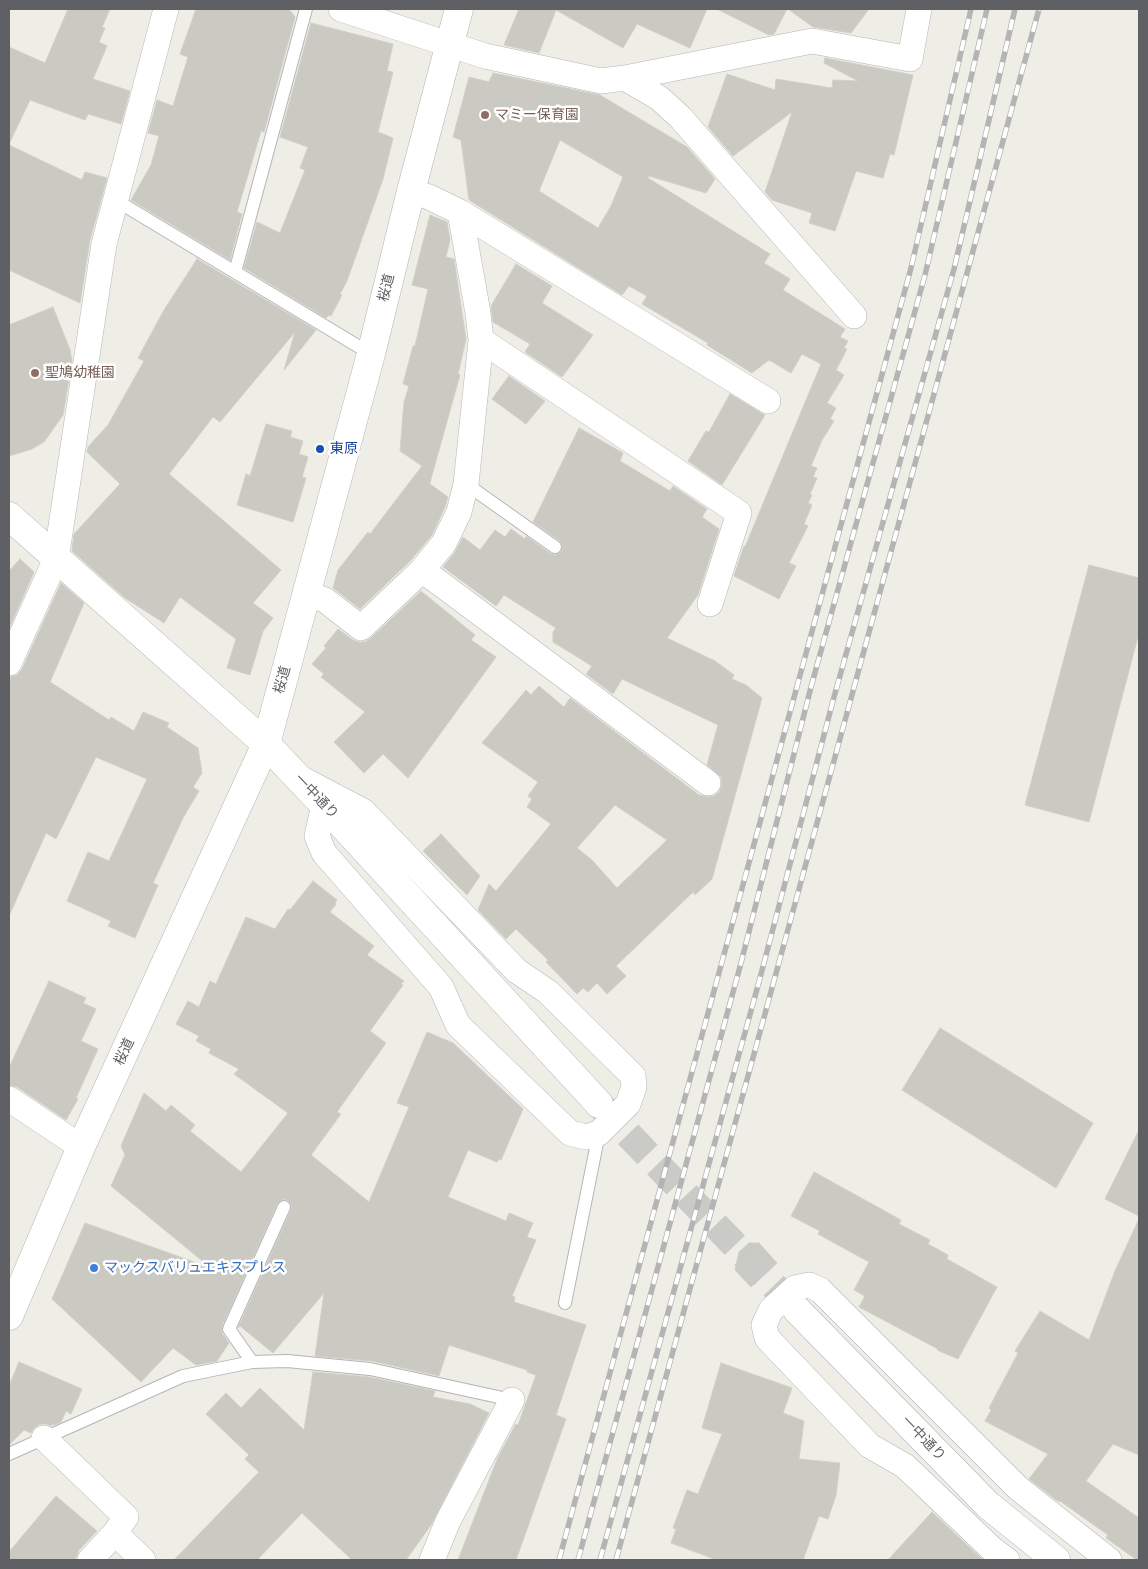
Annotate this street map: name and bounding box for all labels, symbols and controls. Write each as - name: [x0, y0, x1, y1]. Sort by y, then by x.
- place label: マミー保育園: [495, 107, 579, 123]
- marker: マミー保育園: [479, 109, 491, 121]
- street label: 桜道: [375, 272, 399, 304]
- place label: 聖鳩幼稚園: [45, 365, 115, 381]
- marker: 聖鳩幼稚園: [29, 367, 41, 379]
- place label: 東原: [330, 441, 358, 457]
- marker: 東原: [314, 443, 326, 455]
- street label: 桜道: [271, 664, 295, 696]
- street label: 一中通り: [291, 771, 341, 823]
- street label: 桜道: [111, 1036, 139, 1068]
- place label: マックスバリュエキスプレス: [104, 1260, 286, 1276]
- marker: マックスバリュエキスプレス: [88, 1262, 100, 1274]
- street label: 一中通り: [898, 1413, 948, 1465]

